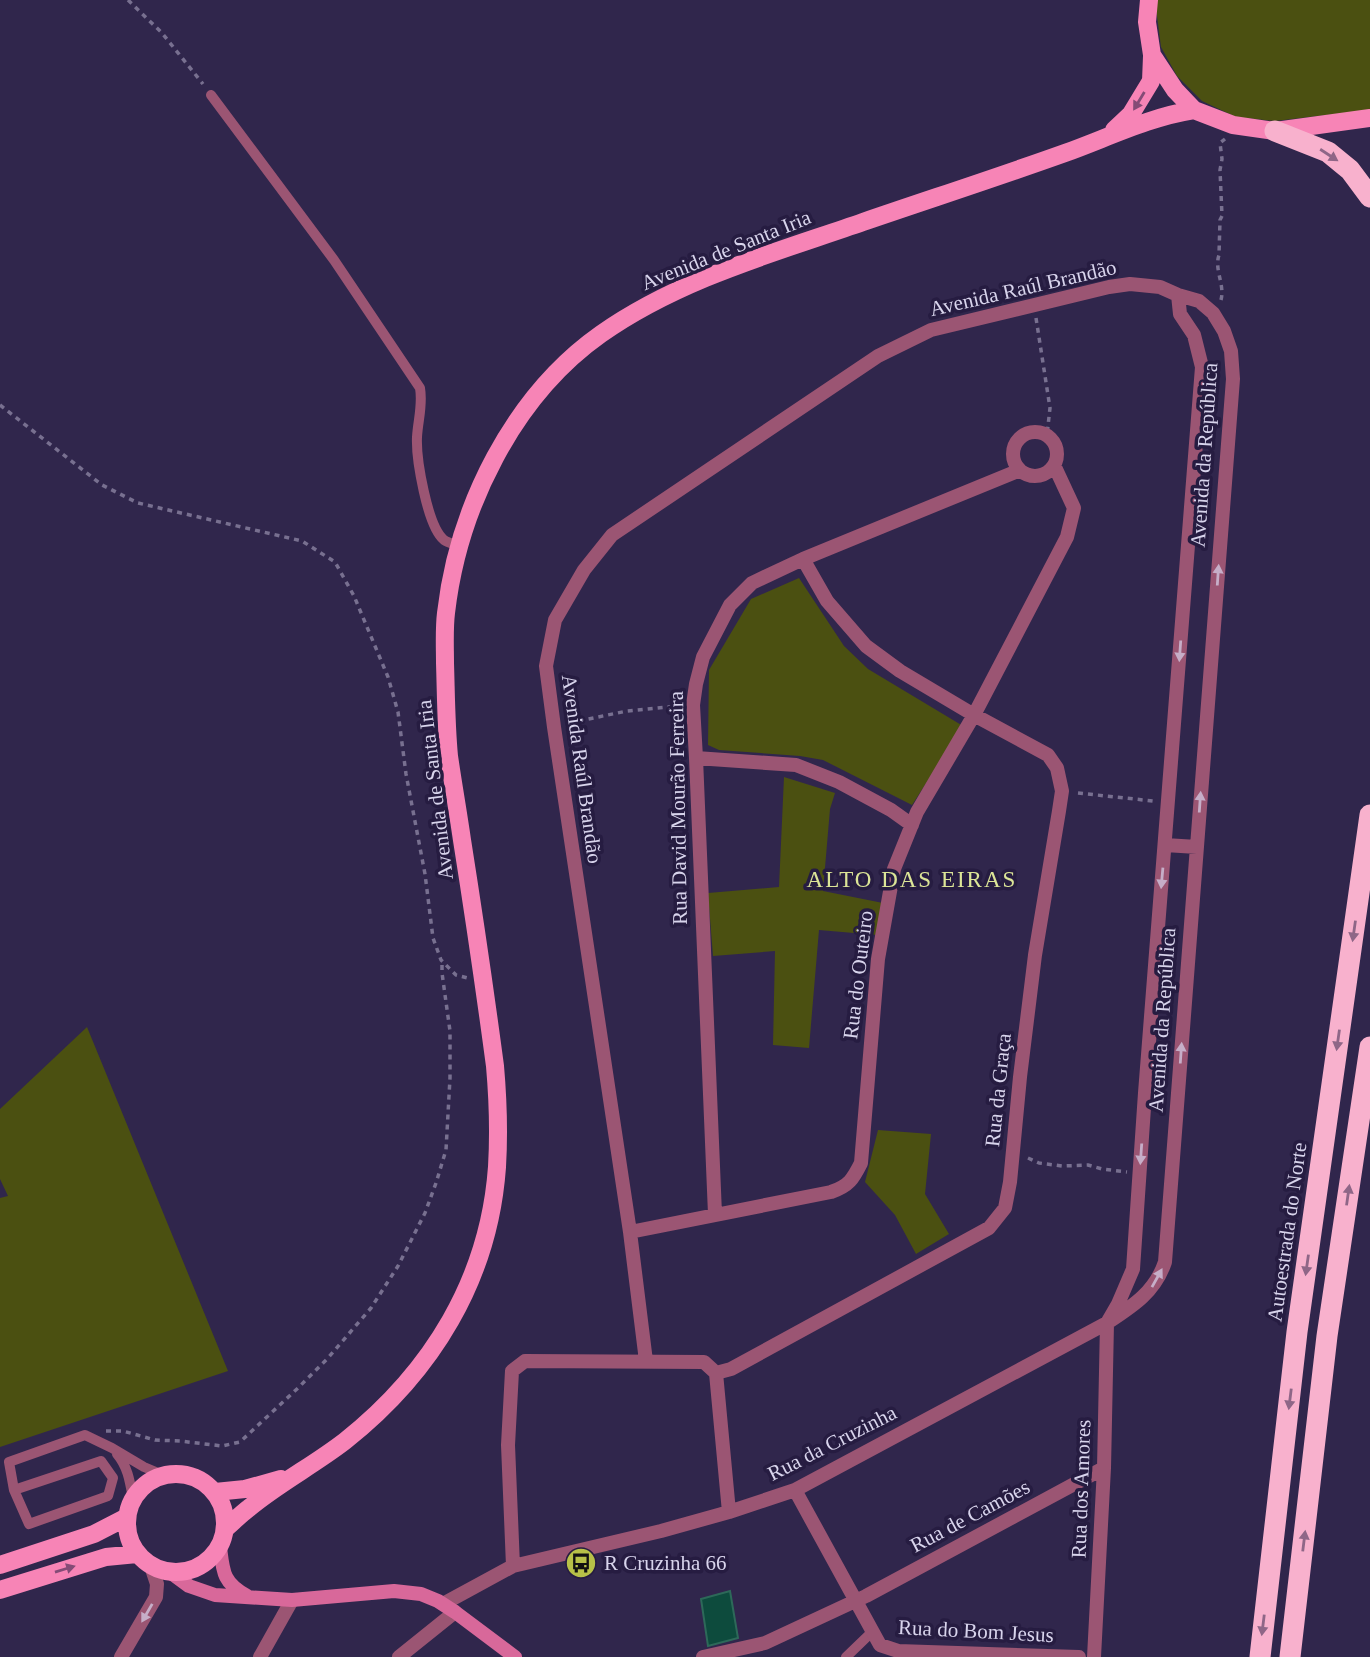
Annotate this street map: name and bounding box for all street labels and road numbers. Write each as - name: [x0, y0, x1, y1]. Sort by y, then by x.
- street label: Avenida de Santa Iria: [638, 205, 815, 295]
- street label: Avenida Raúl Brandão: [927, 255, 1119, 321]
- street label: Avenida da República: [1186, 361, 1222, 548]
- street label: Avenida Raúl Brandão: [557, 673, 607, 865]
- street label: Rua David Mourão Ferreira: [664, 690, 692, 925]
- street label: Avenida de Santa Iria: [412, 698, 458, 881]
- street label: Rua do Outeiro: [838, 909, 878, 1041]
- street label: Avenida da República: [1144, 926, 1180, 1113]
- street label: Rua da Graça: [980, 1031, 1016, 1148]
- street label: Autoestrada do Norte: [1263, 1141, 1311, 1323]
- street label: Rua da Cruzinha: [764, 1400, 901, 1486]
- street label: Rua dos Amores: [1067, 1419, 1095, 1559]
- street label: Rua de Camões: [906, 1474, 1034, 1558]
- street label: Rua do Bom Jesus: [898, 1615, 1054, 1647]

